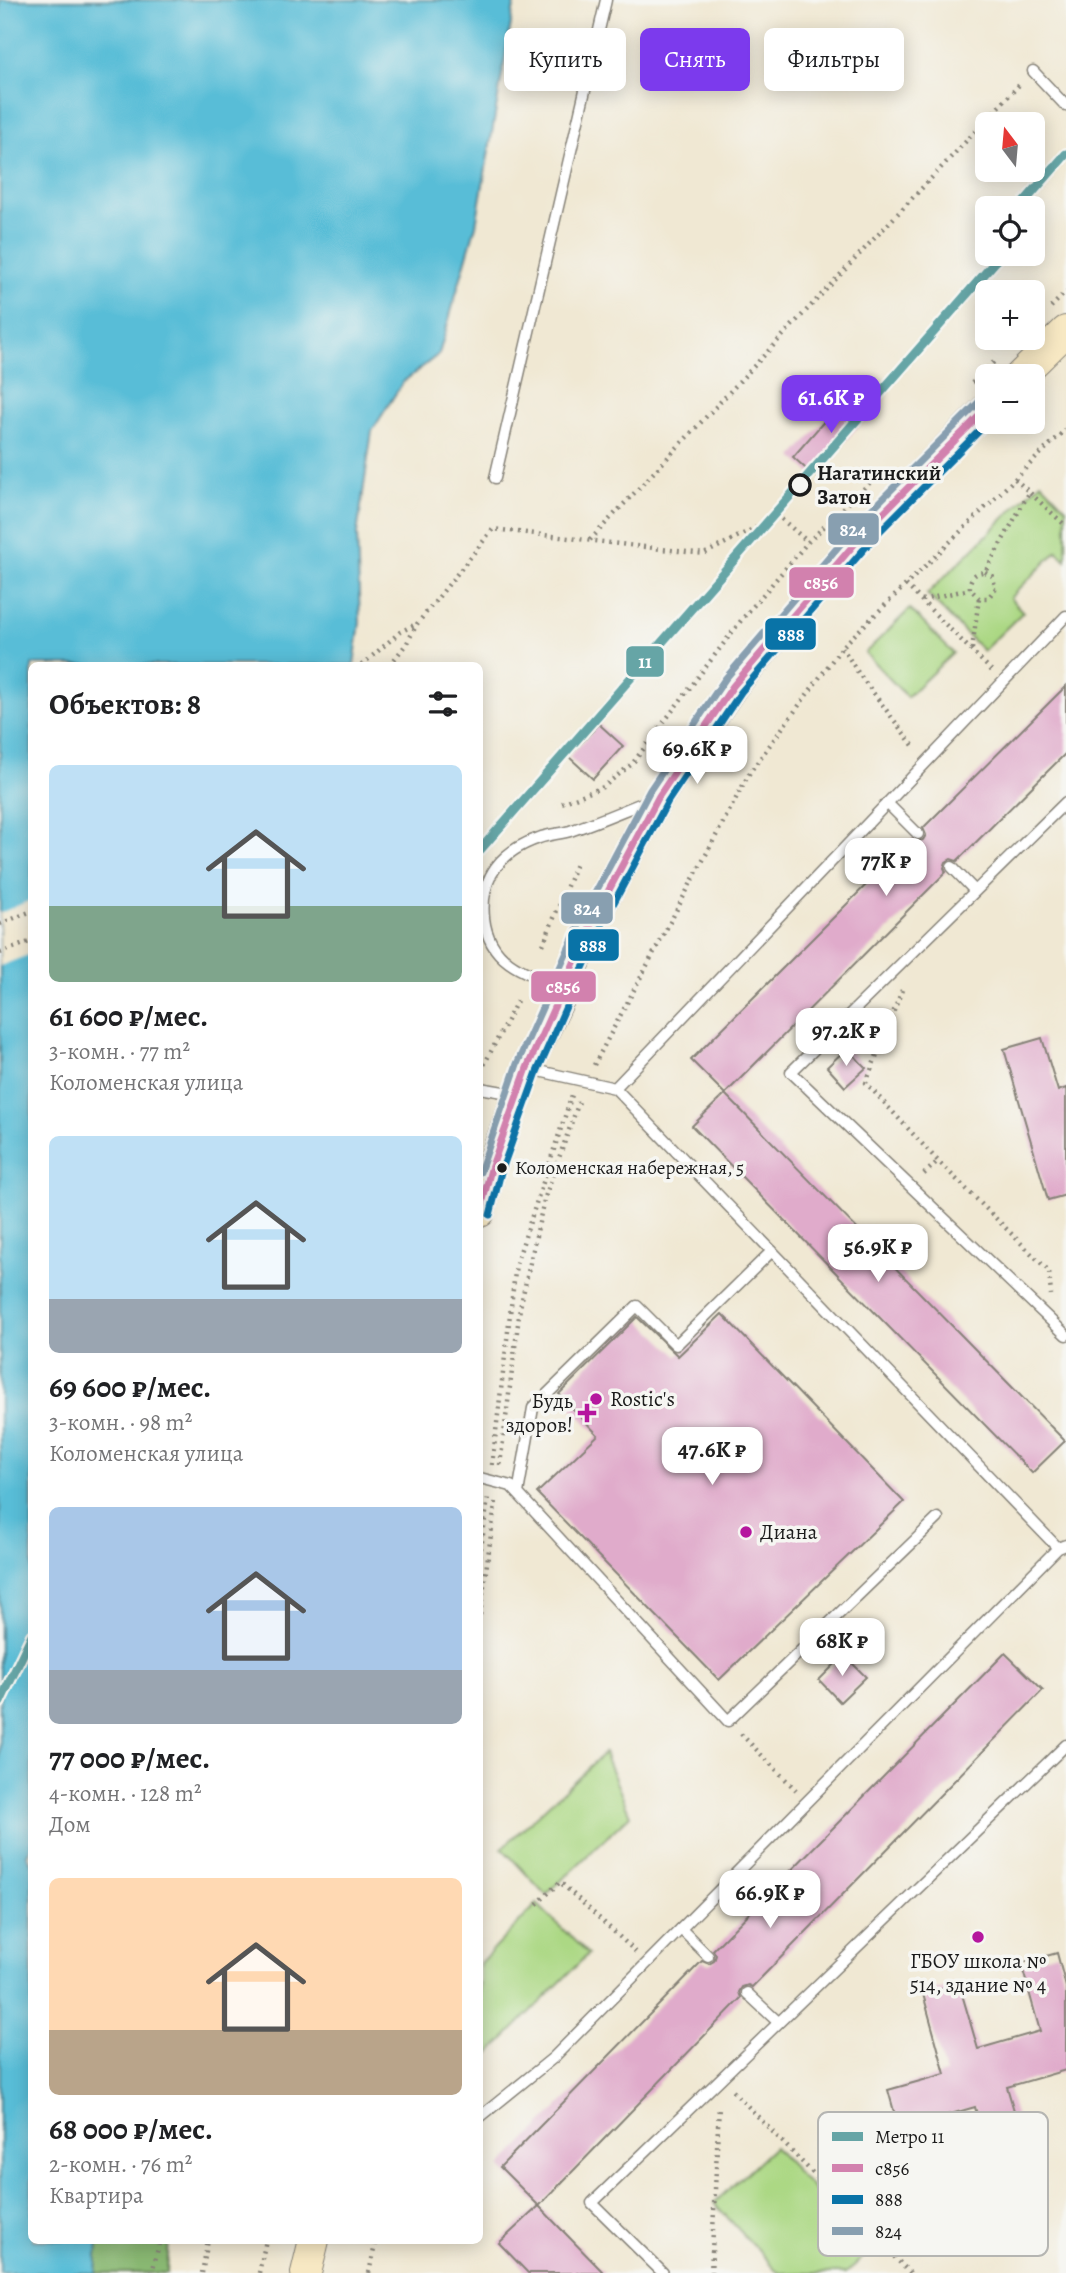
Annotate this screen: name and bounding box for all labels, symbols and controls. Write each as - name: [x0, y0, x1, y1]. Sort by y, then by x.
- chip: Купить: [504, 28, 626, 91]
- chip: Снять: [640, 28, 750, 91]
- chip: Фильтры: [764, 28, 904, 91]
- north arrow: [975, 112, 1045, 182]
- map controls: [975, 112, 1045, 434]
- button: locate: [975, 196, 1045, 266]
- button: +: [975, 280, 1045, 350]
- button: −: [975, 364, 1045, 434]
- pin: 61.6K ₽: [766, 376, 896, 435]
- text: 61.6K ₽: [798, 382, 864, 413]
- place label: Нагатинский Затон: [817, 459, 941, 511]
- marker: Нагатинский Затон: [789, 474, 811, 496]
- line badge: 824: [827, 512, 880, 546]
- text: 824: [839, 517, 867, 543]
- line badge: с856: [788, 566, 855, 599]
- text: с856: [804, 570, 838, 596]
- line badge: 888: [764, 617, 817, 651]
- text: 888: [777, 622, 805, 648]
- line badge: 11: [625, 645, 665, 678]
- text: 11: [638, 649, 652, 675]
- text: Объектов: 8: [49, 684, 201, 724]
- icon: filters: [424, 685, 462, 723]
- pin: 69.6K ₽: [632, 726, 762, 786]
- text: 69.6K ₽: [662, 733, 732, 764]
- icon: home: [193, 811, 319, 937]
- pin: 77K ₽: [837, 838, 935, 898]
- text: 77K ₽: [861, 845, 911, 876]
- line badge: 824: [560, 891, 614, 925]
- text: 824: [573, 896, 601, 922]
- line badge: 888: [567, 928, 620, 962]
- text: 888: [579, 933, 607, 959]
- line badge: с856: [530, 970, 597, 1003]
- text: с856: [546, 974, 580, 1000]
- text: 61 600 ₽/мес.: [49, 996, 208, 1036]
- pin: 97.2K ₽: [781, 1009, 911, 1068]
- text: 97.2K ₽: [812, 1015, 880, 1046]
- text: 3-комн. · 77 m²: [49, 1036, 190, 1067]
- text: Коломенская улица: [49, 1067, 243, 1098]
- place label: Коломенская набережная, 5: [515, 1155, 744, 1181]
- marker: Коломенская набережная, 5: [495, 1161, 509, 1175]
- icon: home: [193, 1182, 319, 1308]
- pin: 56.9K ₽: [813, 1224, 943, 1284]
- text: 56.9K ₽: [844, 1231, 912, 1262]
- text: 69 600 ₽/мес.: [49, 1367, 211, 1407]
- place label: Rostic's: [610, 1385, 675, 1413]
- place label: Будь здоров!: [505, 1387, 573, 1439]
- marker: Rostic's: [588, 1391, 604, 1407]
- marker: Будь здоров!: [579, 1405, 595, 1421]
- text: 3-комн. · 98 m²: [49, 1407, 192, 1438]
- pin: 47.6K ₽: [647, 1428, 777, 1487]
- text: 47.6K ₽: [678, 1434, 746, 1465]
- text: Коломенская улица: [49, 1438, 243, 1469]
- place label: Диана: [760, 1518, 818, 1546]
- marker: Диана: [738, 1524, 754, 1540]
- icon: home: [193, 1553, 319, 1679]
- pin: 68K ₽: [793, 1618, 891, 1678]
- text: 68K ₽: [816, 1625, 868, 1656]
- text: 77 000 ₽/мес.: [49, 1738, 210, 1778]
- text: 4-комн. · 128 m²: [49, 1778, 202, 1809]
- text: Дом: [49, 1809, 91, 1840]
- pin: 66.9K ₽: [705, 1870, 835, 1930]
- text: 66.9K ₽: [735, 1877, 805, 1908]
- icon: home: [193, 1924, 319, 2050]
- marker: ГБОУ школа № 514, здание № 4: [970, 1929, 986, 1945]
- place label: ГБОУ школа № 514, здание № 4: [910, 1947, 1046, 1999]
- text: 68 000 ₽/мес.: [49, 2109, 213, 2149]
- legend: [818, 2112, 1048, 2256]
- text: Метро 11: [875, 2124, 945, 2150]
- text: 2-комн. · 76 m²: [49, 2149, 192, 2180]
- text: с856: [875, 2156, 910, 2182]
- text: Квартира: [49, 2180, 144, 2211]
- text: 888: [875, 2187, 903, 2213]
- text: 824: [875, 2219, 902, 2245]

